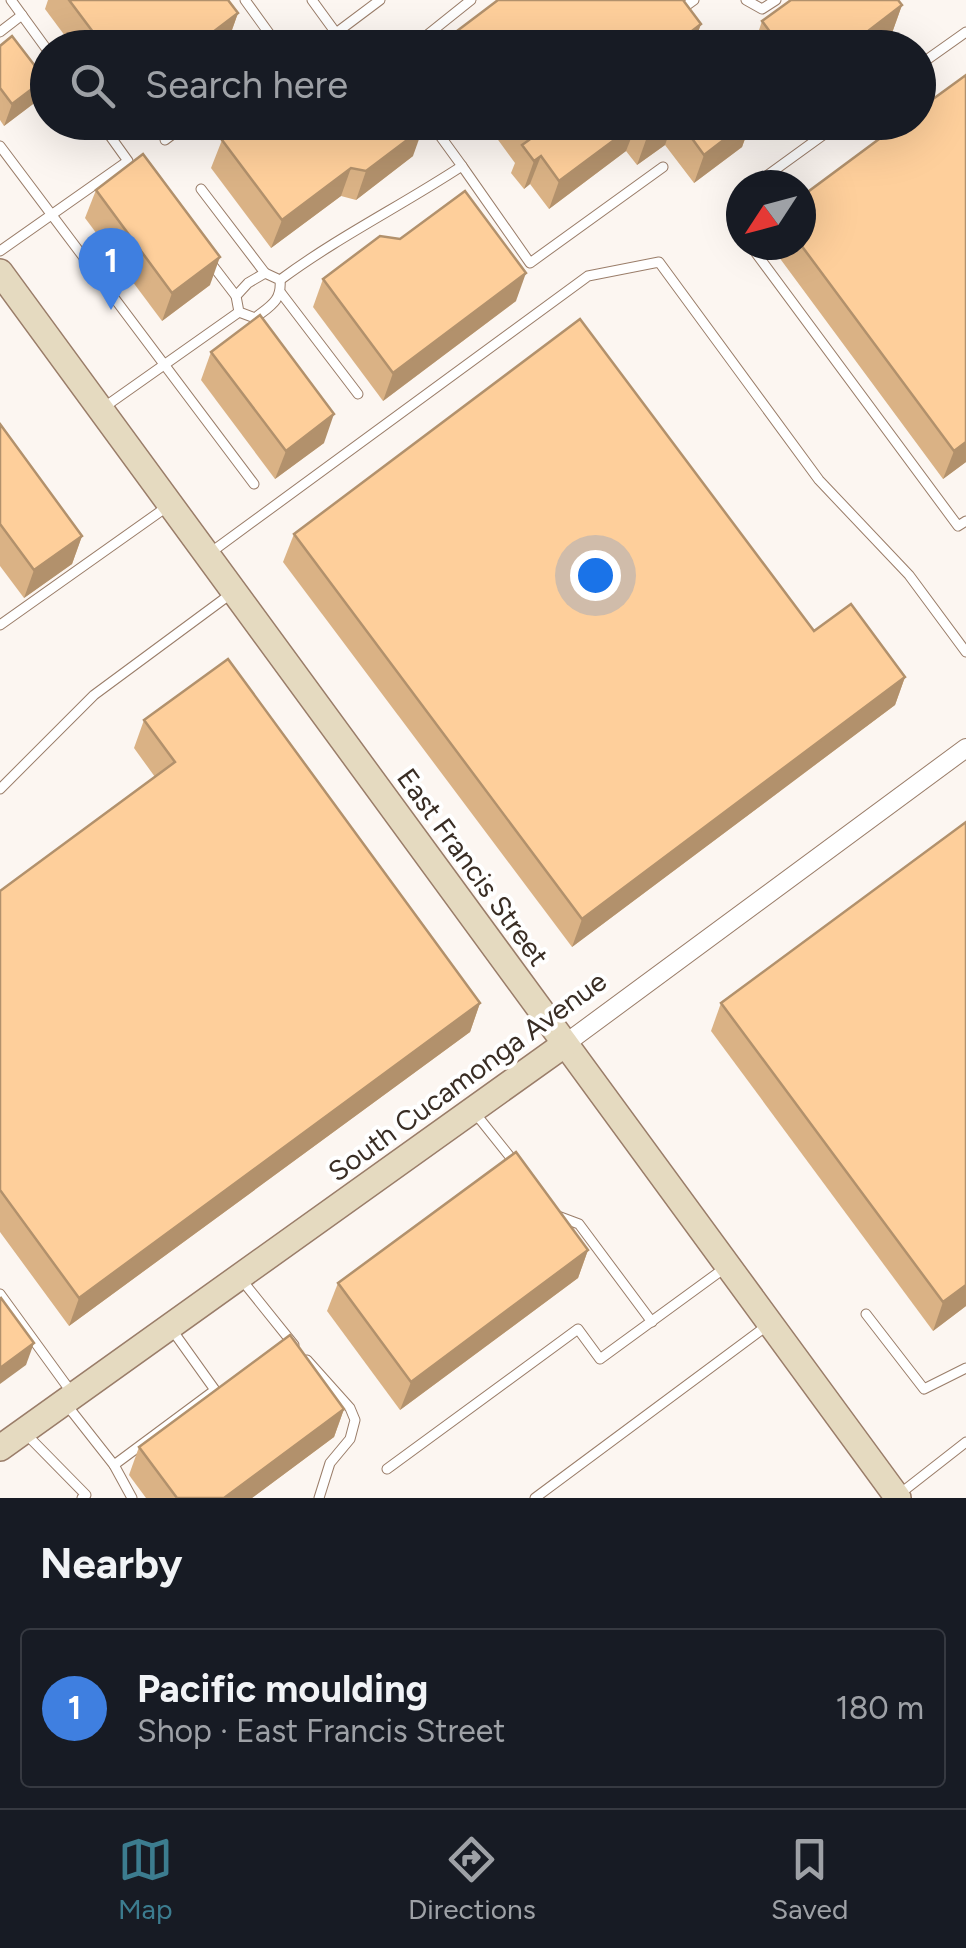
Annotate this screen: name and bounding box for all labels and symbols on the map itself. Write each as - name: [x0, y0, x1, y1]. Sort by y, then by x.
- north arrow: [726, 170, 816, 260]
- pin: 1: [78, 228, 144, 310]
- your location: [570, 550, 621, 601]
- street label: East Francis Street: [390, 762, 556, 972]
- street label: South Cucamonga Avenue: [321, 964, 613, 1188]

